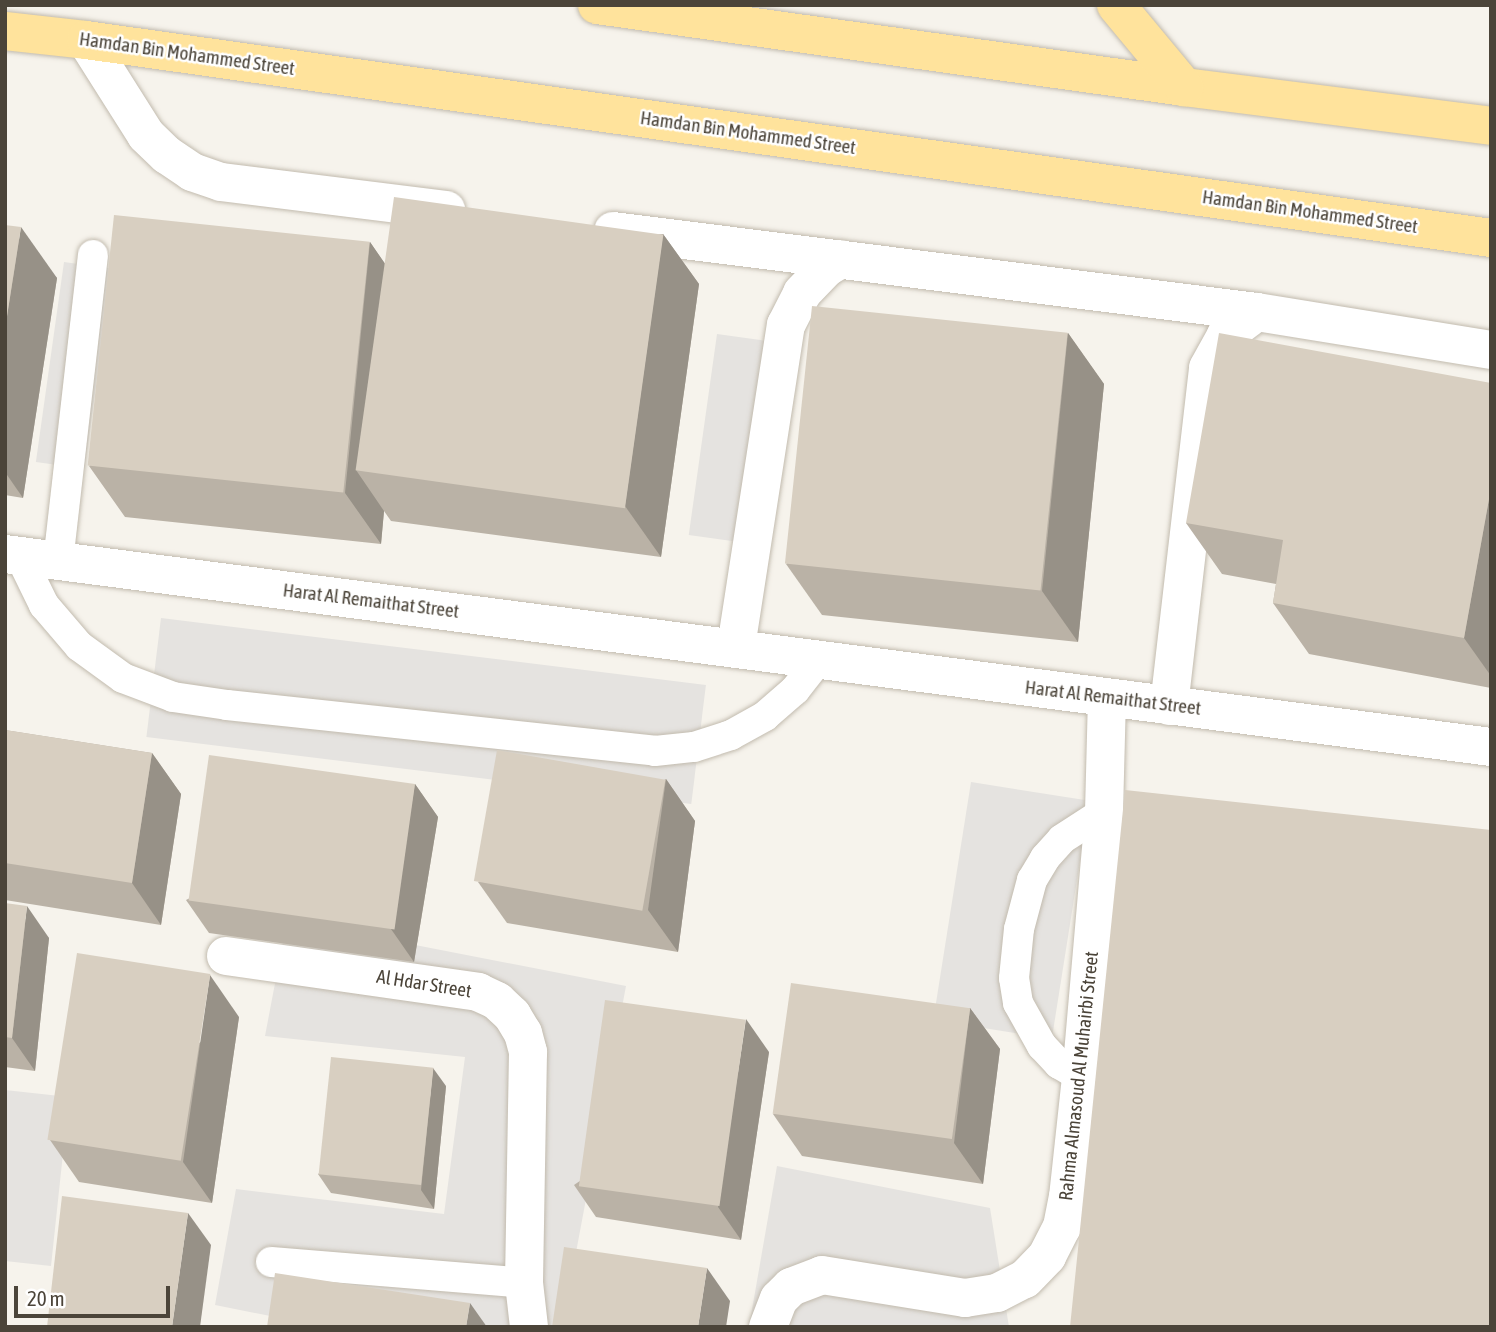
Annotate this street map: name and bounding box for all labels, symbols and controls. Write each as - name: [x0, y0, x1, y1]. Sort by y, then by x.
- street label: Hamdan Bin Mohammed Street: [78, 28, 296, 80]
- street label: Hamdan Bin Mohammed Street: [639, 107, 857, 159]
- street label: Hamdan Bin Mohammed Street: [1201, 186, 1419, 238]
- street label: Harat Al Remaithat Street: [282, 579, 460, 623]
- street label: Harat Al Remaithat Street: [1024, 676, 1202, 720]
- street label: Rahma Almasoud Al Muhairbi Street: [1055, 950, 1103, 1202]
- street label: Al Hdar Street: [375, 965, 473, 1003]
- scale bar: [18, 1272, 173, 1316]
- text: 20 m: [27, 1286, 65, 1310]

